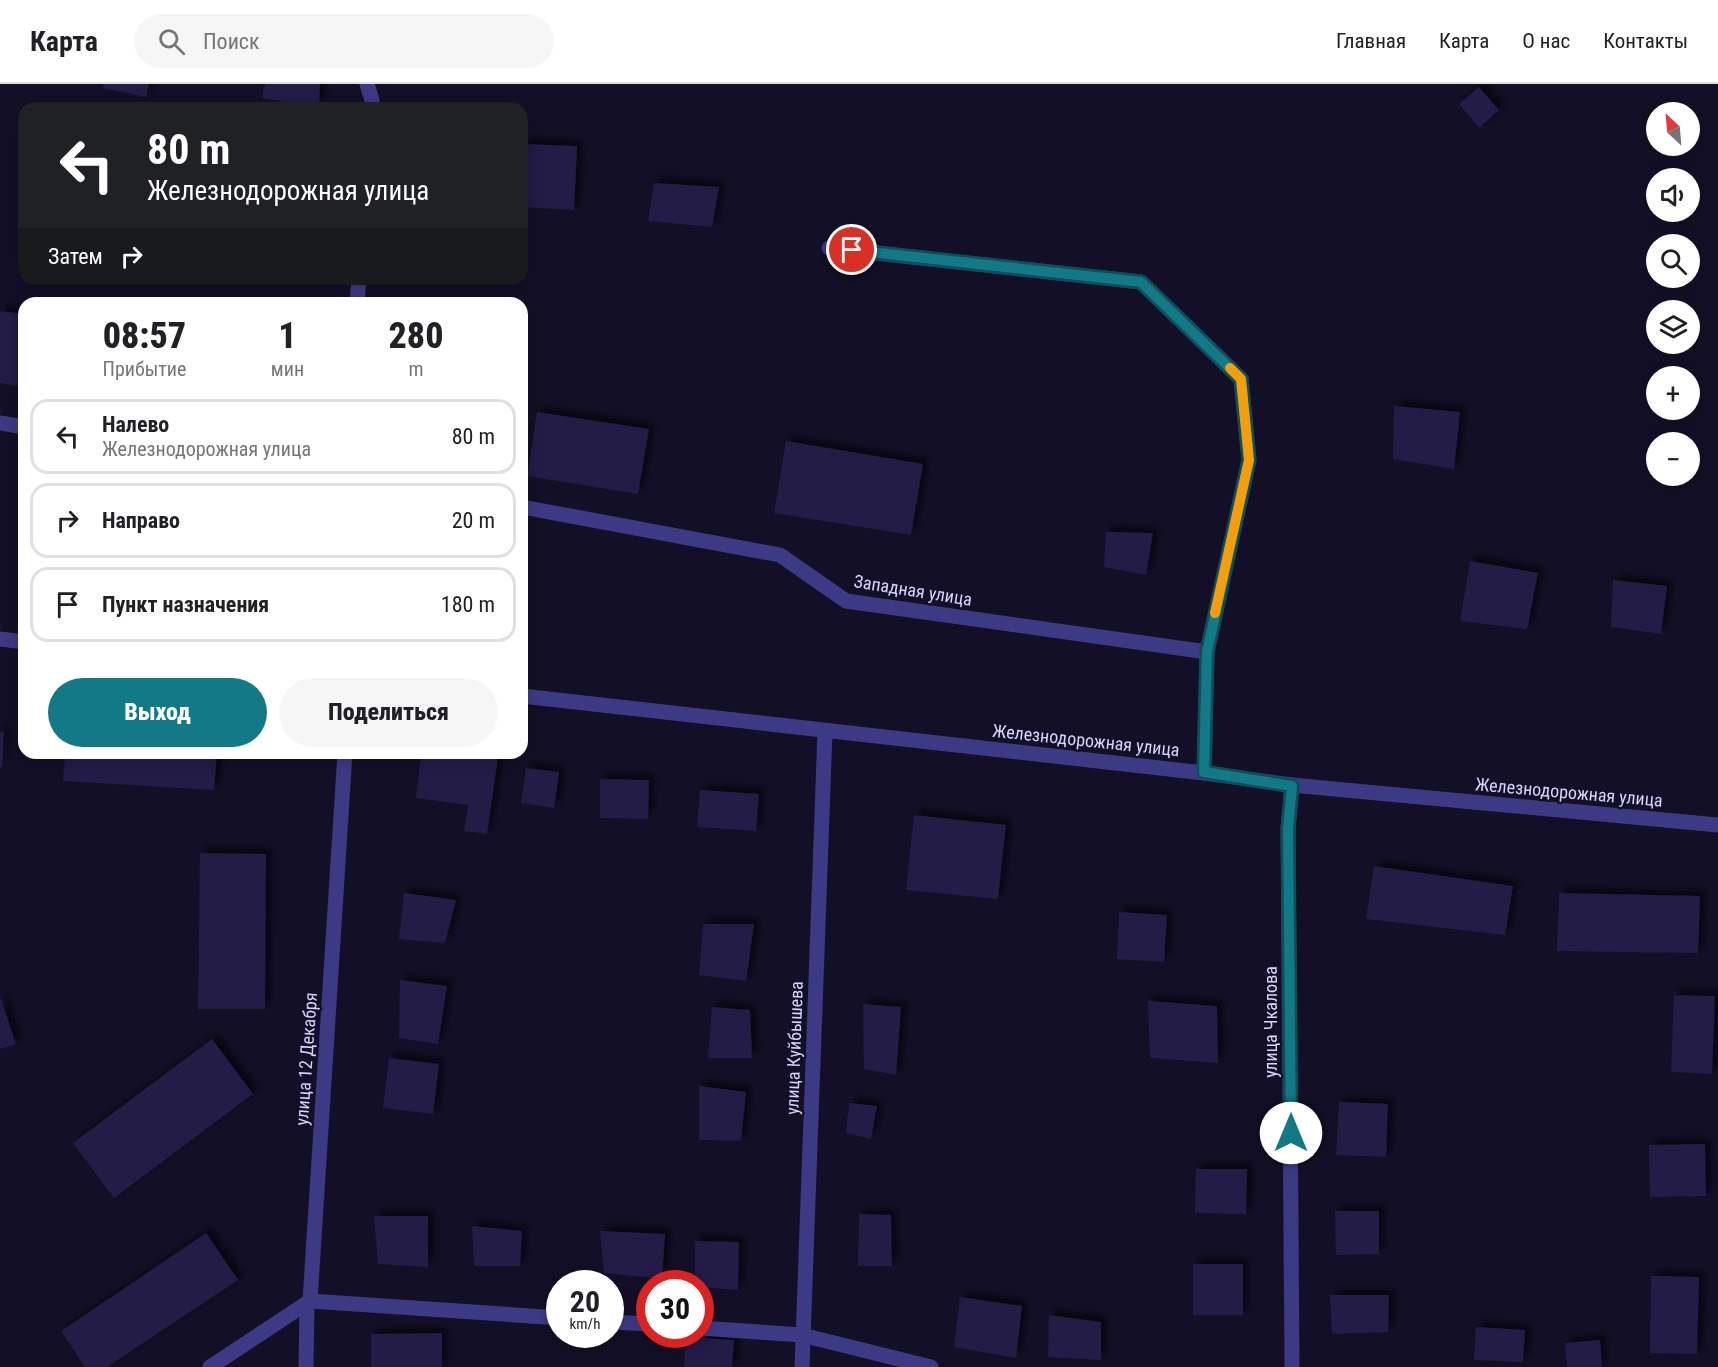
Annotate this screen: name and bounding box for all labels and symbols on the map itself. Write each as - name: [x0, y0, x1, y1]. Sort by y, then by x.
- north arrow: [1646, 102, 1700, 156]
- pin: [826, 224, 877, 275]
- street label: Западная улица: [852, 570, 974, 610]
- street label: Железнодорожная улица: [991, 720, 1181, 760]
- street label: Железнодорожная улица: [1474, 773, 1664, 811]
- street label: улица Чкалова: [1260, 966, 1281, 1078]
- street label: улица Куйбышева: [781, 981, 807, 1115]
- street label: улица 12 Декабря: [291, 992, 321, 1126]
- position arrow: [1259, 1101, 1323, 1165]
- speed limit sign: 30: [636, 1270, 714, 1348]

